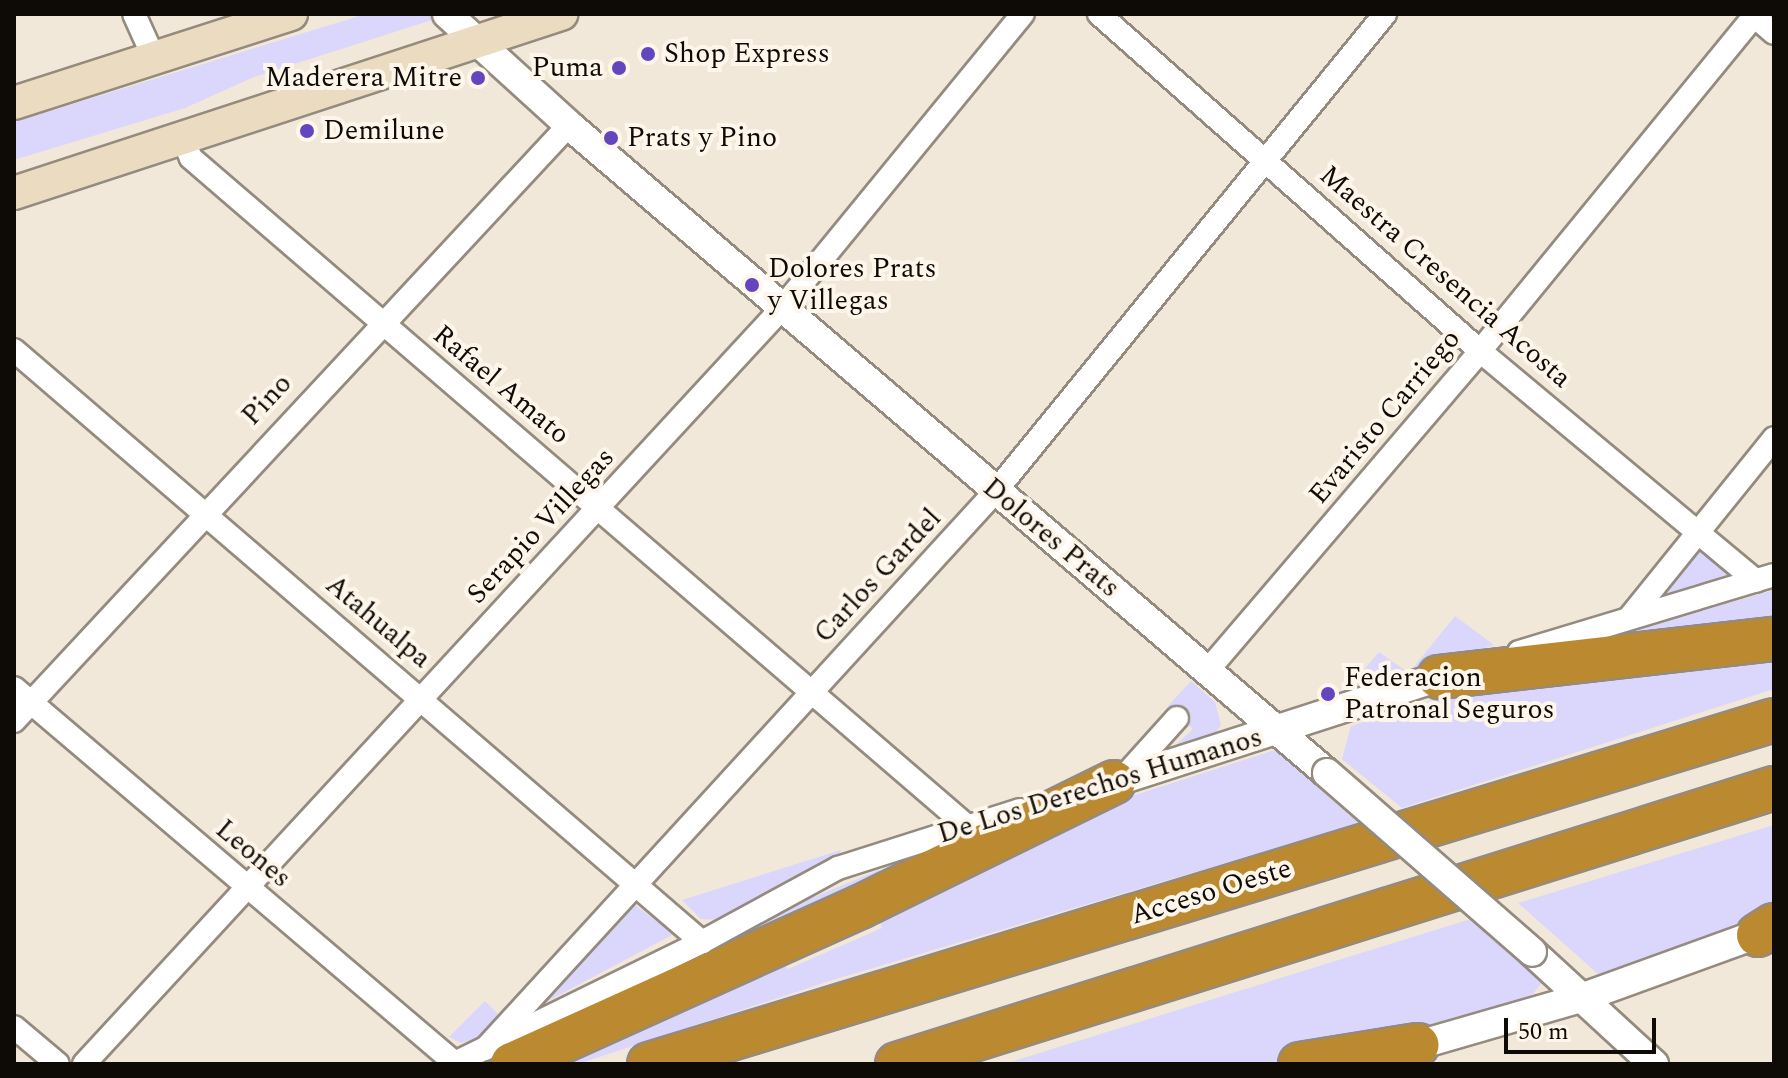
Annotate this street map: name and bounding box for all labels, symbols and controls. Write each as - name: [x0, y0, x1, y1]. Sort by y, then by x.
- place label: Shop Express: [664, 37, 830, 71]
- marker: Shop Express: [639, 45, 657, 63]
- place label: Puma: [532, 51, 603, 85]
- marker: Puma: [610, 59, 628, 77]
- place label: Maderera Mitre: [265, 61, 462, 95]
- marker: Maderera Mitre: [469, 69, 487, 87]
- place label: Demilune: [323, 114, 445, 148]
- place label: Prats y Pino: [627, 121, 777, 155]
- marker: Demilune: [298, 122, 316, 140]
- marker: Prats y Pino: [602, 129, 620, 147]
- street label: Maestra Cresencia Acosta: [1312, 159, 1578, 395]
- place label: Dolores Prats y Villegas: [768, 252, 937, 318]
- marker: Dolores Prats y Villegas: [743, 276, 761, 294]
- street label: Rafael Amato: [426, 318, 576, 452]
- street label: Evaristo Carriego: [1302, 323, 1468, 511]
- street label: Pino: [235, 367, 299, 433]
- street label: Serapio Villegas: [460, 441, 622, 611]
- street label: Dolores Prats: [976, 471, 1126, 605]
- street label: Carlos Gardel: [807, 502, 949, 650]
- street label: Atahualpa: [319, 568, 437, 676]
- place label: Federacion Patronal Seguros: [1344, 661, 1555, 727]
- marker: Federacion Patronal Seguros: [1319, 685, 1337, 703]
- street label: De Los Derechos Humanos: [934, 721, 1266, 851]
- street label: Leones: [208, 813, 298, 895]
- street label: Acceso Oeste: [1126, 852, 1296, 932]
- scale bar: [1508, 1002, 1660, 1052]
- text: 50 m: [1518, 1014, 1569, 1050]

